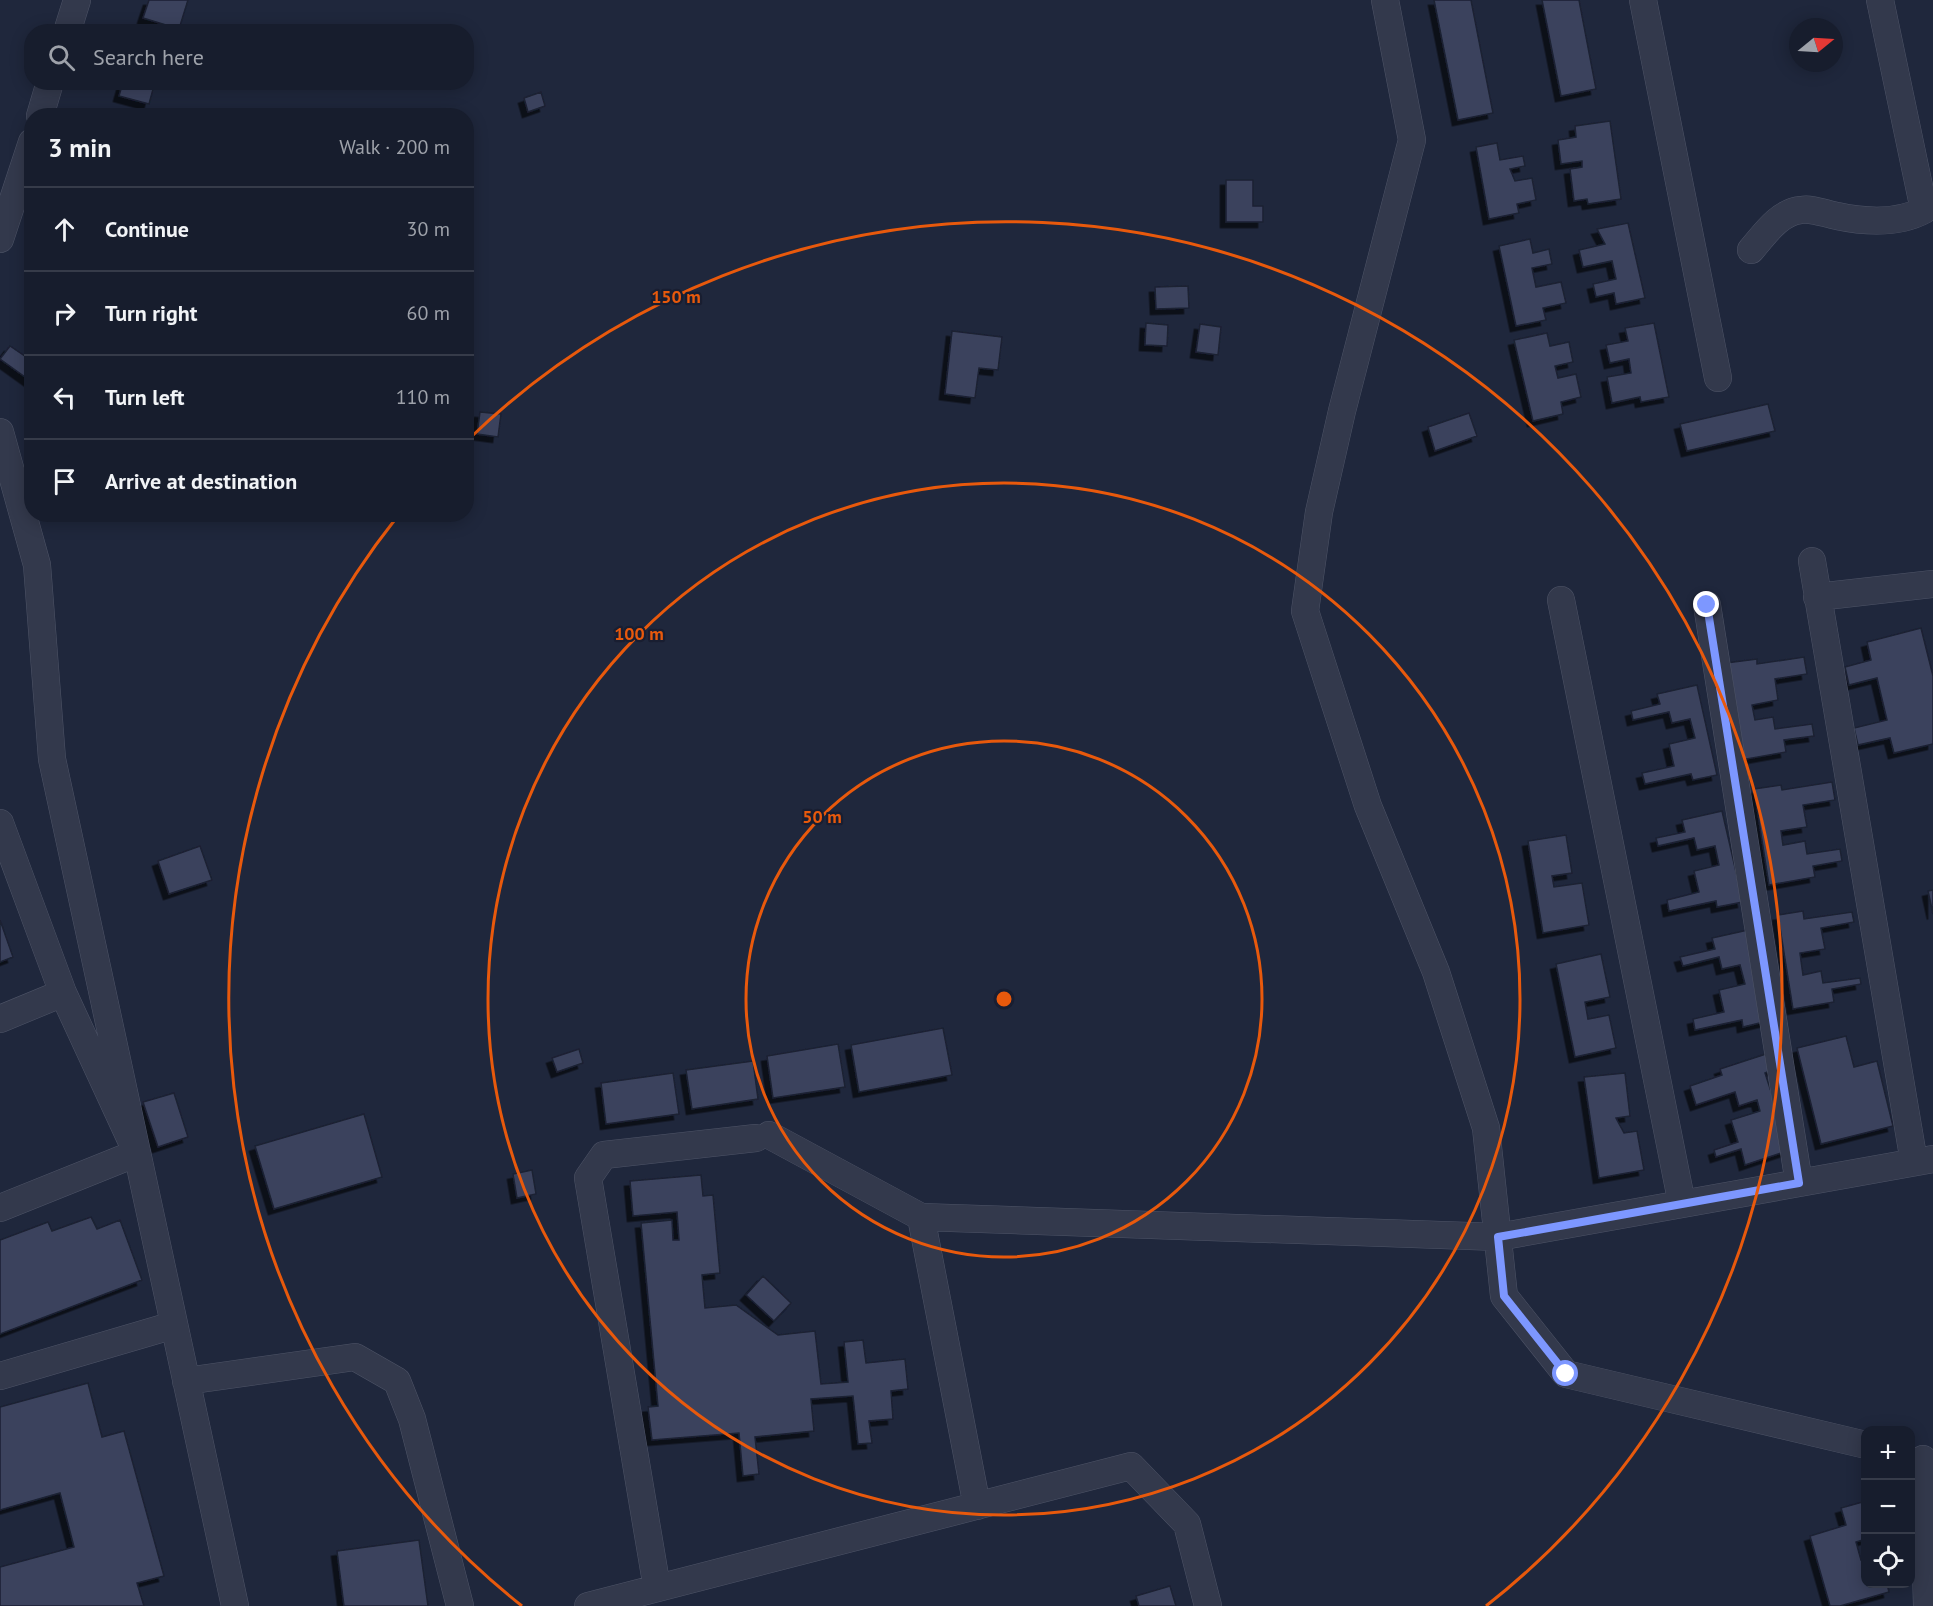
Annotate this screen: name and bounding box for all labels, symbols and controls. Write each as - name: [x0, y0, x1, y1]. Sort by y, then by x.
- north arrow: [1789, 18, 1843, 72]
- search box: [24, 24, 474, 90]
- icon: search: [45, 41, 78, 74]
- text: Search here: [93, 43, 204, 71]
- text: 3 min: [48, 131, 111, 164]
- text: Walk · 200 m: [339, 134, 450, 160]
- icon: ahead: [48, 213, 81, 246]
- text: Continue: [105, 215, 189, 243]
- text: 30 m: [407, 216, 450, 242]
- text: 150 m: [651, 285, 701, 308]
- icon: right: [48, 297, 81, 330]
- text: Turn right: [105, 299, 197, 327]
- text: 60 m: [407, 300, 450, 326]
- icon: left: [48, 381, 81, 414]
- text: Turn left: [105, 383, 185, 411]
- text: 110 m: [396, 384, 450, 410]
- icon: arrive: [48, 465, 81, 498]
- text: Arrive at destination: [105, 467, 297, 495]
- route end: [1693, 591, 1719, 617]
- text: 100 m: [614, 622, 664, 645]
- text: 50 m: [802, 805, 842, 828]
- centre of rings: [994, 989, 1014, 1009]
- route start: [1552, 1360, 1578, 1386]
- map controls: [1861, 1426, 1915, 1588]
- button: +: [1861, 1426, 1915, 1480]
- button: −: [1861, 1480, 1915, 1534]
- button: locate: [1861, 1534, 1915, 1588]

